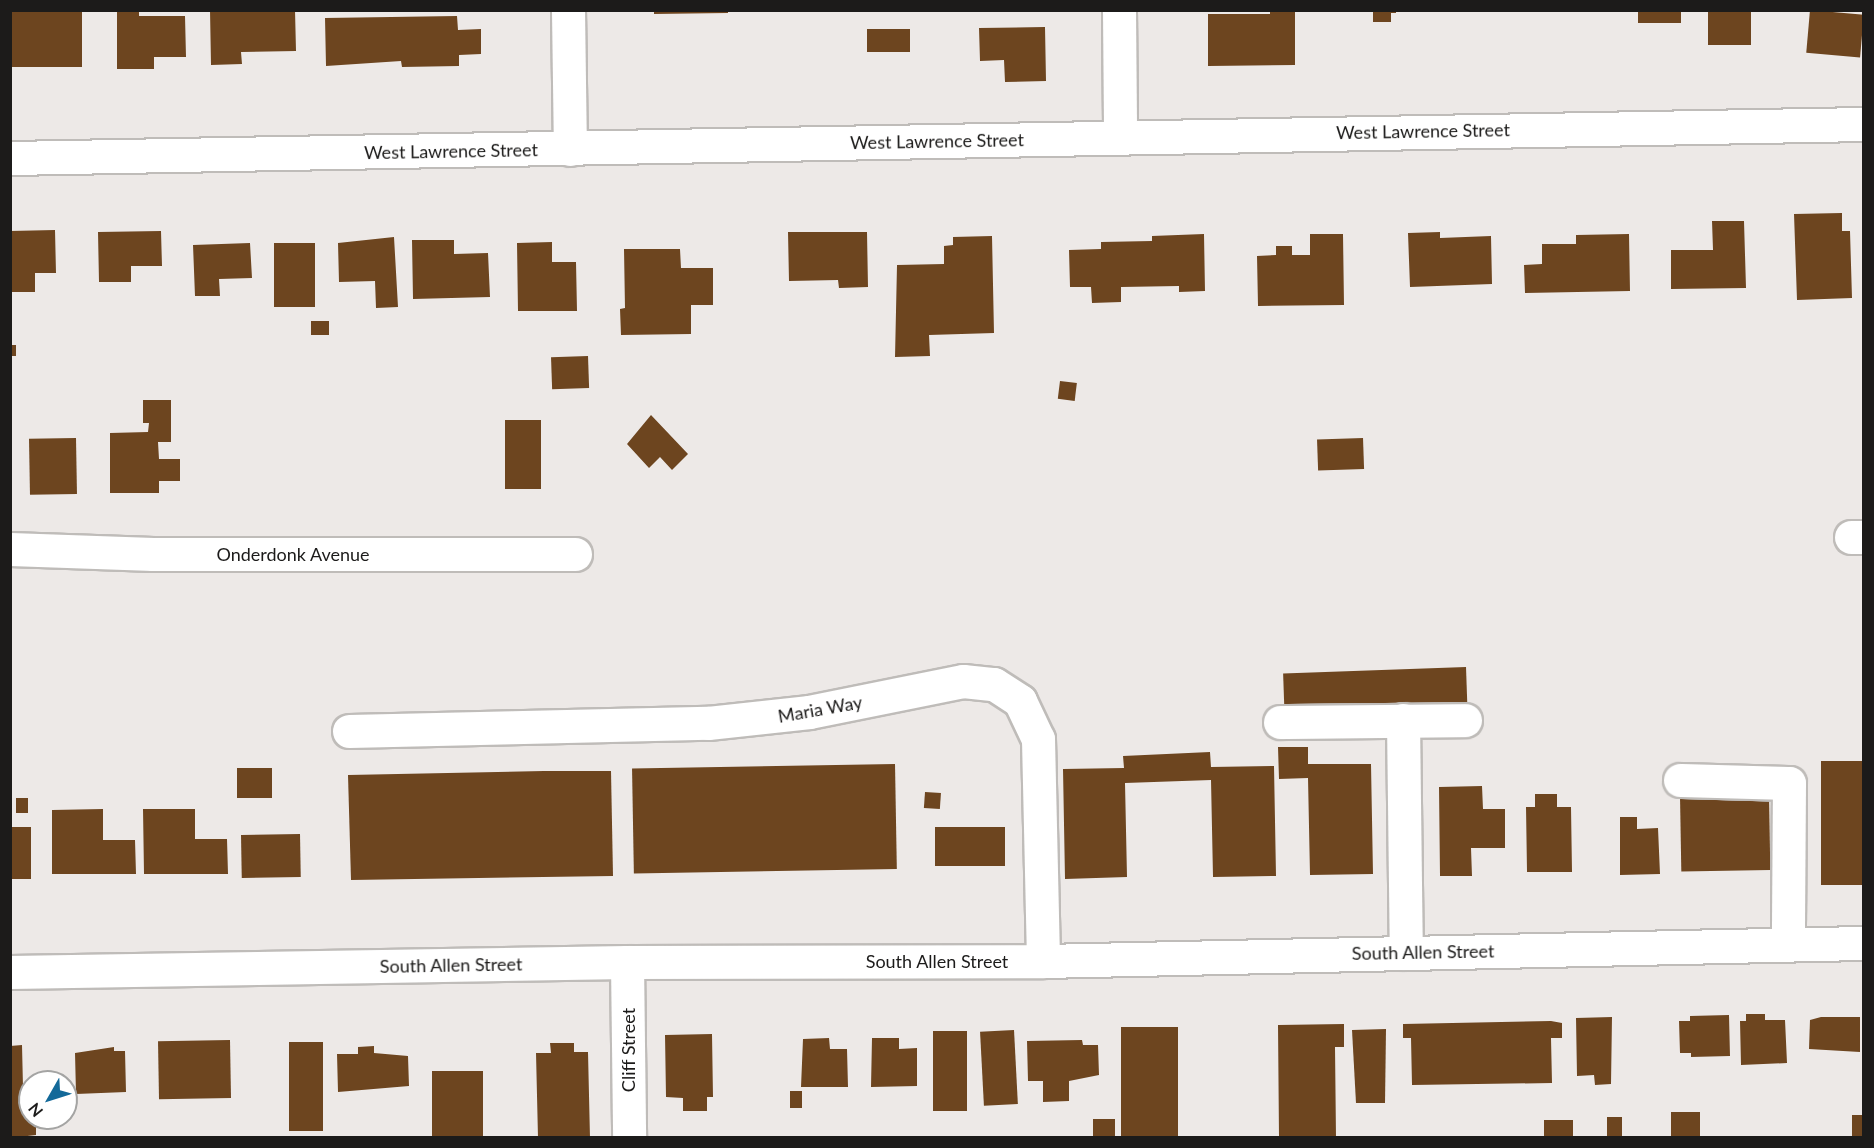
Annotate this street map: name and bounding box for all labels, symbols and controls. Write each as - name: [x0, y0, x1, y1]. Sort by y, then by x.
- street label: West Lawrence Street: [1336, 119, 1510, 143]
- street label: West Lawrence Street: [850, 129, 1024, 153]
- street label: West Lawrence Street: [364, 139, 538, 163]
- street label: Onderdonk Avenue: [216, 543, 370, 565]
- street label: Maria Way: [776, 691, 864, 727]
- street label: South Allen Street: [1351, 940, 1495, 964]
- street label: South Allen Street: [865, 950, 1009, 972]
- street label: South Allen Street: [379, 953, 523, 977]
- street label: Cliff Street: [617, 1008, 639, 1092]
- north arrow: [18, 1070, 78, 1130]
- text: N: [24, 1100, 46, 1121]

